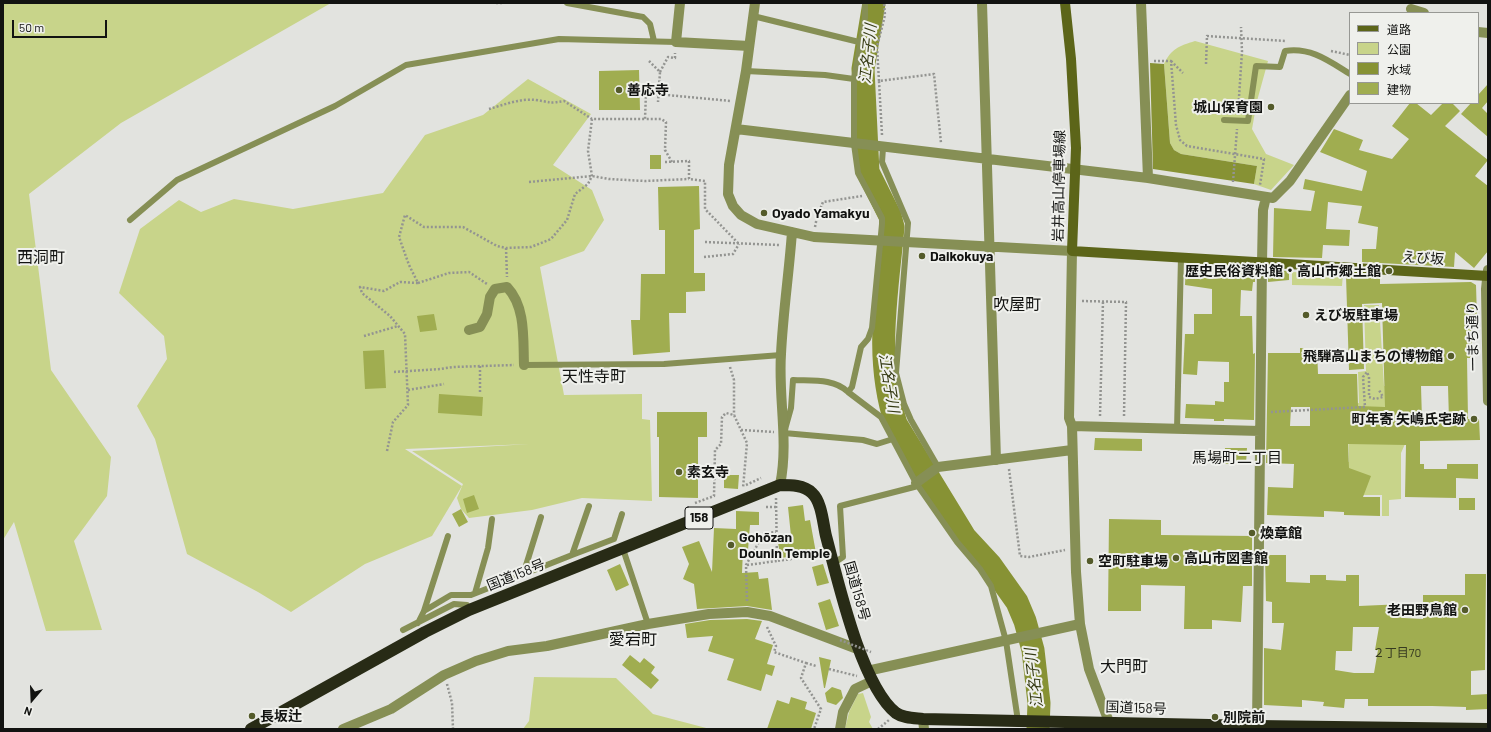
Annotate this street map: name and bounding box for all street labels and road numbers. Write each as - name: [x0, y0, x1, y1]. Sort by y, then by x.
- street label: 岩井高山停車場線: [1050, 130, 1068, 242]
- street label: えび坂: [1401, 248, 1445, 268]
- street label: 一まち通り: [1464, 301, 1482, 371]
- road number: 158: [685, 507, 713, 529]
- street label: 国道158号: [484, 556, 548, 594]
- street label: 国道158号: [840, 559, 874, 623]
- street label: 国道158号: [1105, 699, 1167, 717]

